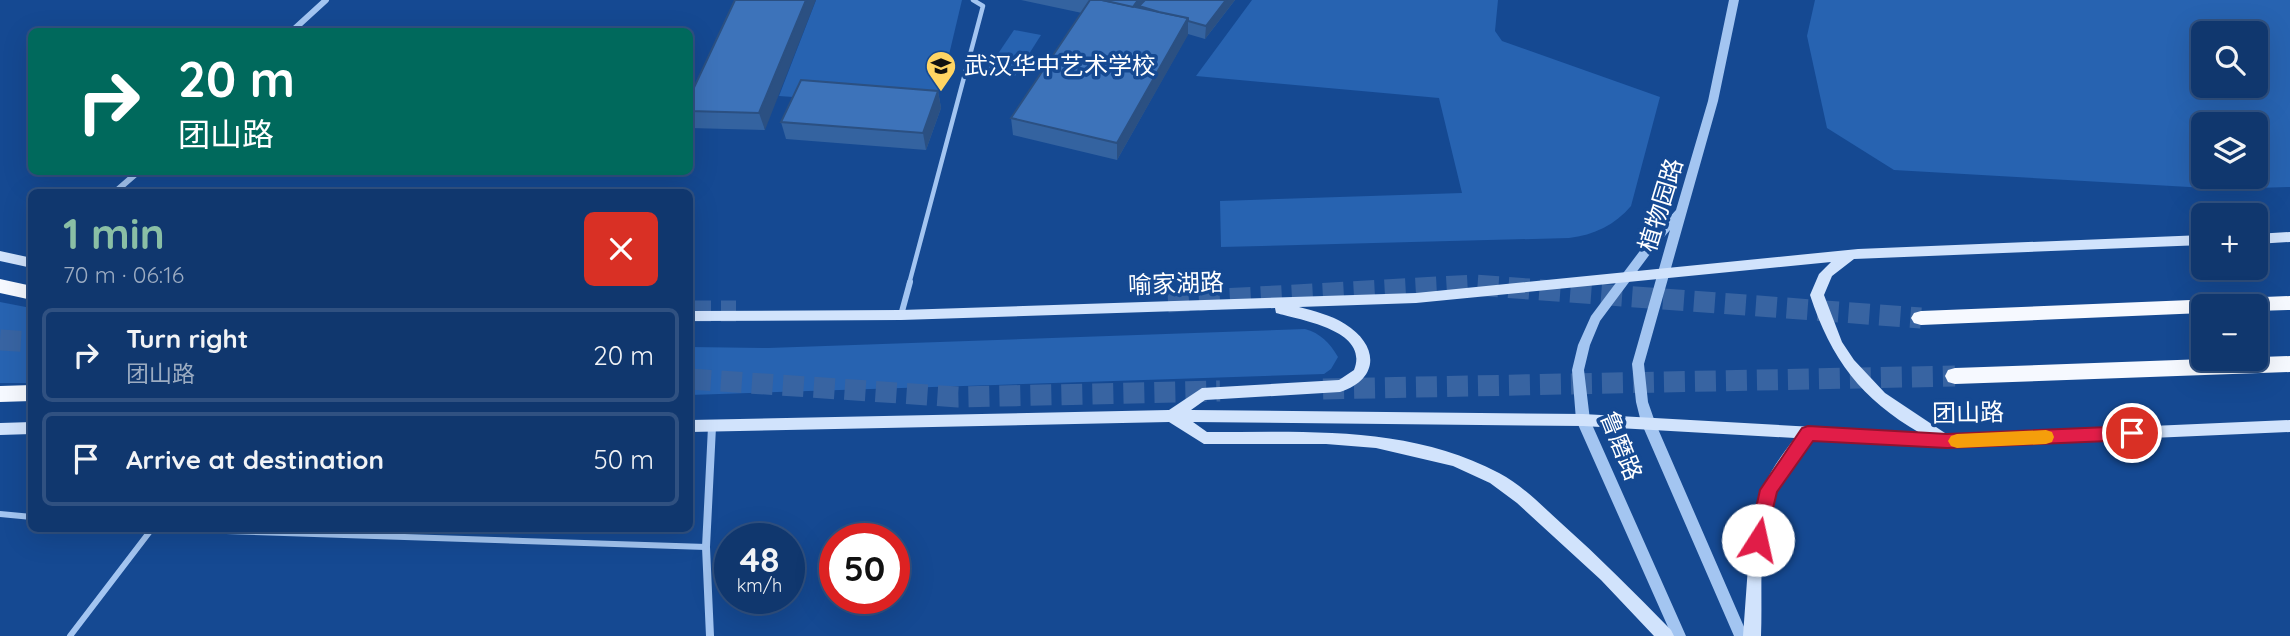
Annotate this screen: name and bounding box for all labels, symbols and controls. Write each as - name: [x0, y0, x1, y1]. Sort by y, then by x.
- map controls: [2191, 21, 2268, 371]
- button: search: [2191, 21, 2268, 98]
- text: 20 m: [178, 48, 295, 109]
- school or university icon: 武汉华中艺术学校: [924, 49, 958, 93]
- place label: 武汉华中艺术学校: [964, 50, 1156, 80]
- icon: right: [63, 56, 154, 147]
- button: layers: [2191, 112, 2268, 189]
- text: 团山路: [178, 114, 274, 154]
- street label: 植物园路: [1632, 154, 1688, 255]
- button: +: [2191, 203, 2268, 280]
- text: 1 min: [63, 207, 165, 260]
- button: close: [584, 212, 658, 286]
- text: 70 m · 06:16: [63, 260, 184, 289]
- street label: 喻家湖路: [1127, 266, 1224, 300]
- button: −: [2191, 294, 2268, 371]
- text: Turn right: [126, 322, 248, 355]
- icon: right: [67, 336, 105, 374]
- text: 20 m: [593, 339, 654, 372]
- text: 团山路: [126, 359, 195, 388]
- street label: 团山路: [1932, 396, 2004, 428]
- pin: [2102, 403, 2162, 463]
- street label: 鲁磨路: [1595, 407, 1649, 485]
- icon: arrive: [2113, 414, 2151, 452]
- icon: arrive: [67, 440, 105, 478]
- text: Arrive at destination: [126, 443, 384, 476]
- text: 50 m: [594, 443, 654, 476]
- position arrow: [1721, 503, 1795, 577]
- speed limit sign: 50: [819, 523, 910, 614]
- text: 48: [740, 537, 779, 581]
- text: km/h: [737, 574, 782, 597]

